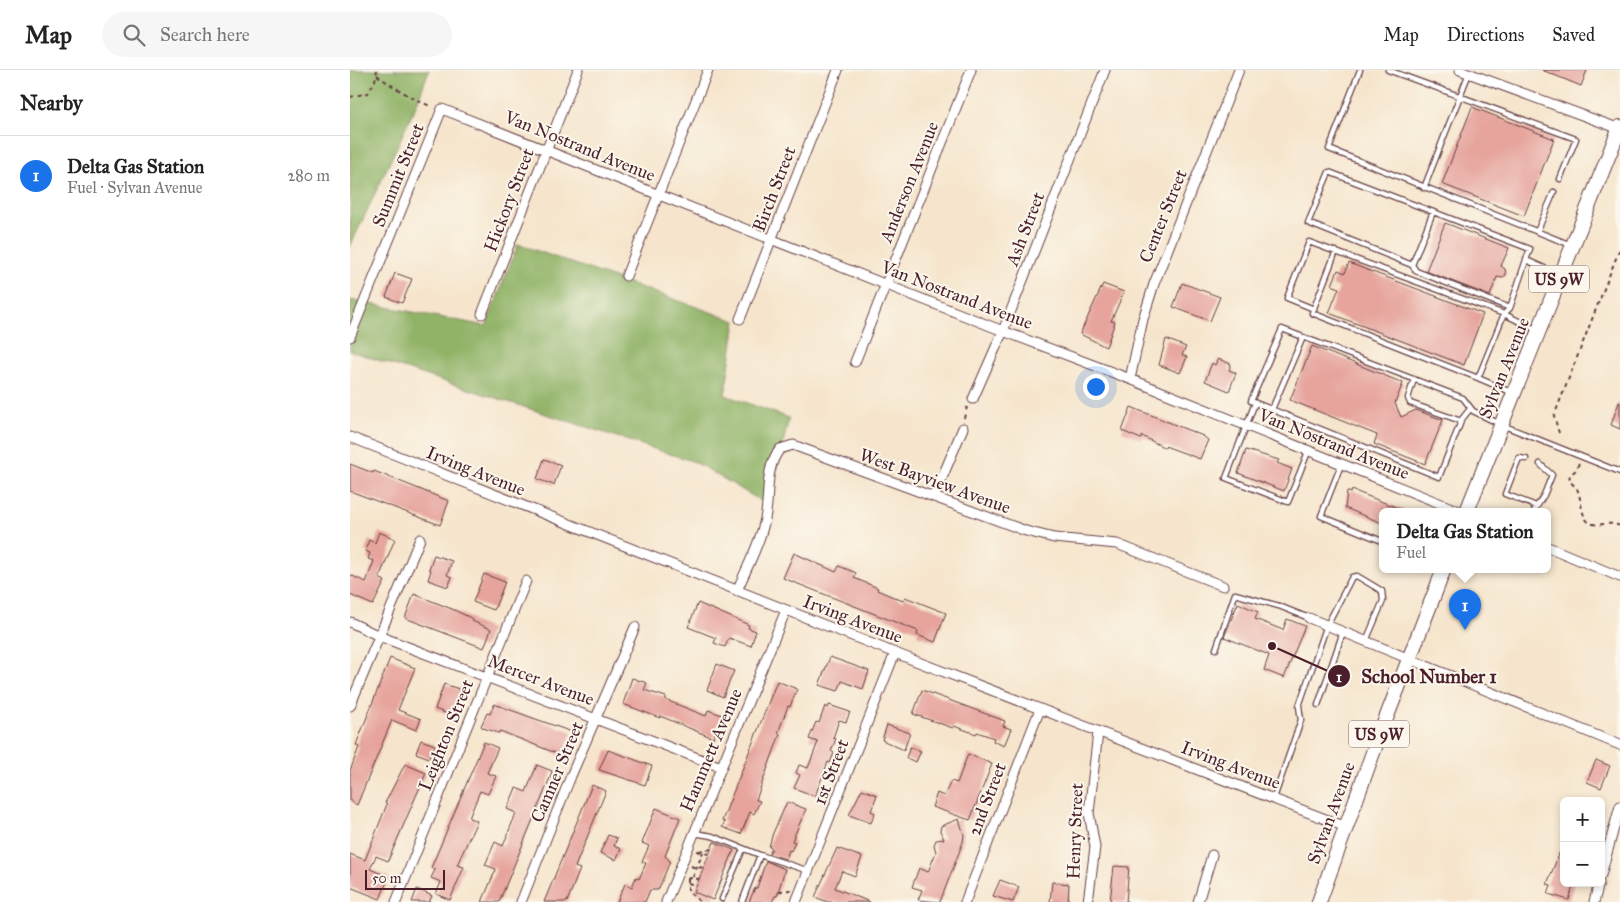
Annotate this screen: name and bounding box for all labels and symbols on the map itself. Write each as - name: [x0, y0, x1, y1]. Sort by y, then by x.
- street label: Van Nostrand Avenue: [501, 105, 659, 186]
- street label: Anderson Avenue: [874, 118, 943, 247]
- street label: Summit Street: [367, 119, 429, 230]
- street label: Birch Street: [748, 143, 801, 235]
- street label: Hickory Street: [479, 145, 539, 255]
- street label: Center Street: [1134, 166, 1192, 266]
- street label: Ash Street: [1001, 188, 1049, 270]
- street label: Van Nostrand Avenue: [877, 256, 1036, 334]
- road number: US 9W: [1529, 265, 1589, 292]
- street label: Sylvan Avenue: [1474, 314, 1534, 422]
- your location: [1083, 374, 1109, 400]
- street label: Van Nostrand Avenue: [1255, 403, 1413, 484]
- street label: Irving Avenue: [423, 441, 529, 502]
- street label: West Bayview Avenue: [856, 443, 1014, 519]
- pin: 1: [1449, 589, 1481, 630]
- street label: Irving Avenue: [800, 590, 906, 649]
- street label: Mercer Avenue: [485, 650, 597, 710]
- callout: School Number 1: [1326, 659, 1507, 693]
- text: School Number 1: [1361, 665, 1497, 688]
- text: 1: [1336, 668, 1342, 686]
- street label: Leighton Street: [414, 676, 479, 794]
- street label: Hammett Avenue: [675, 685, 747, 815]
- street label: Camner Street: [526, 718, 588, 826]
- road number: US 9W: [1349, 721, 1409, 748]
- street label: 1st Street: [808, 735, 854, 808]
- street label: Irving Avenue: [1178, 736, 1284, 795]
- street label: 2nd Street: [963, 759, 1011, 839]
- street label: Sylvan Avenue: [1302, 759, 1360, 867]
- street label: Henry Street: [1062, 782, 1088, 880]
- scale bar: [365, 867, 445, 890]

